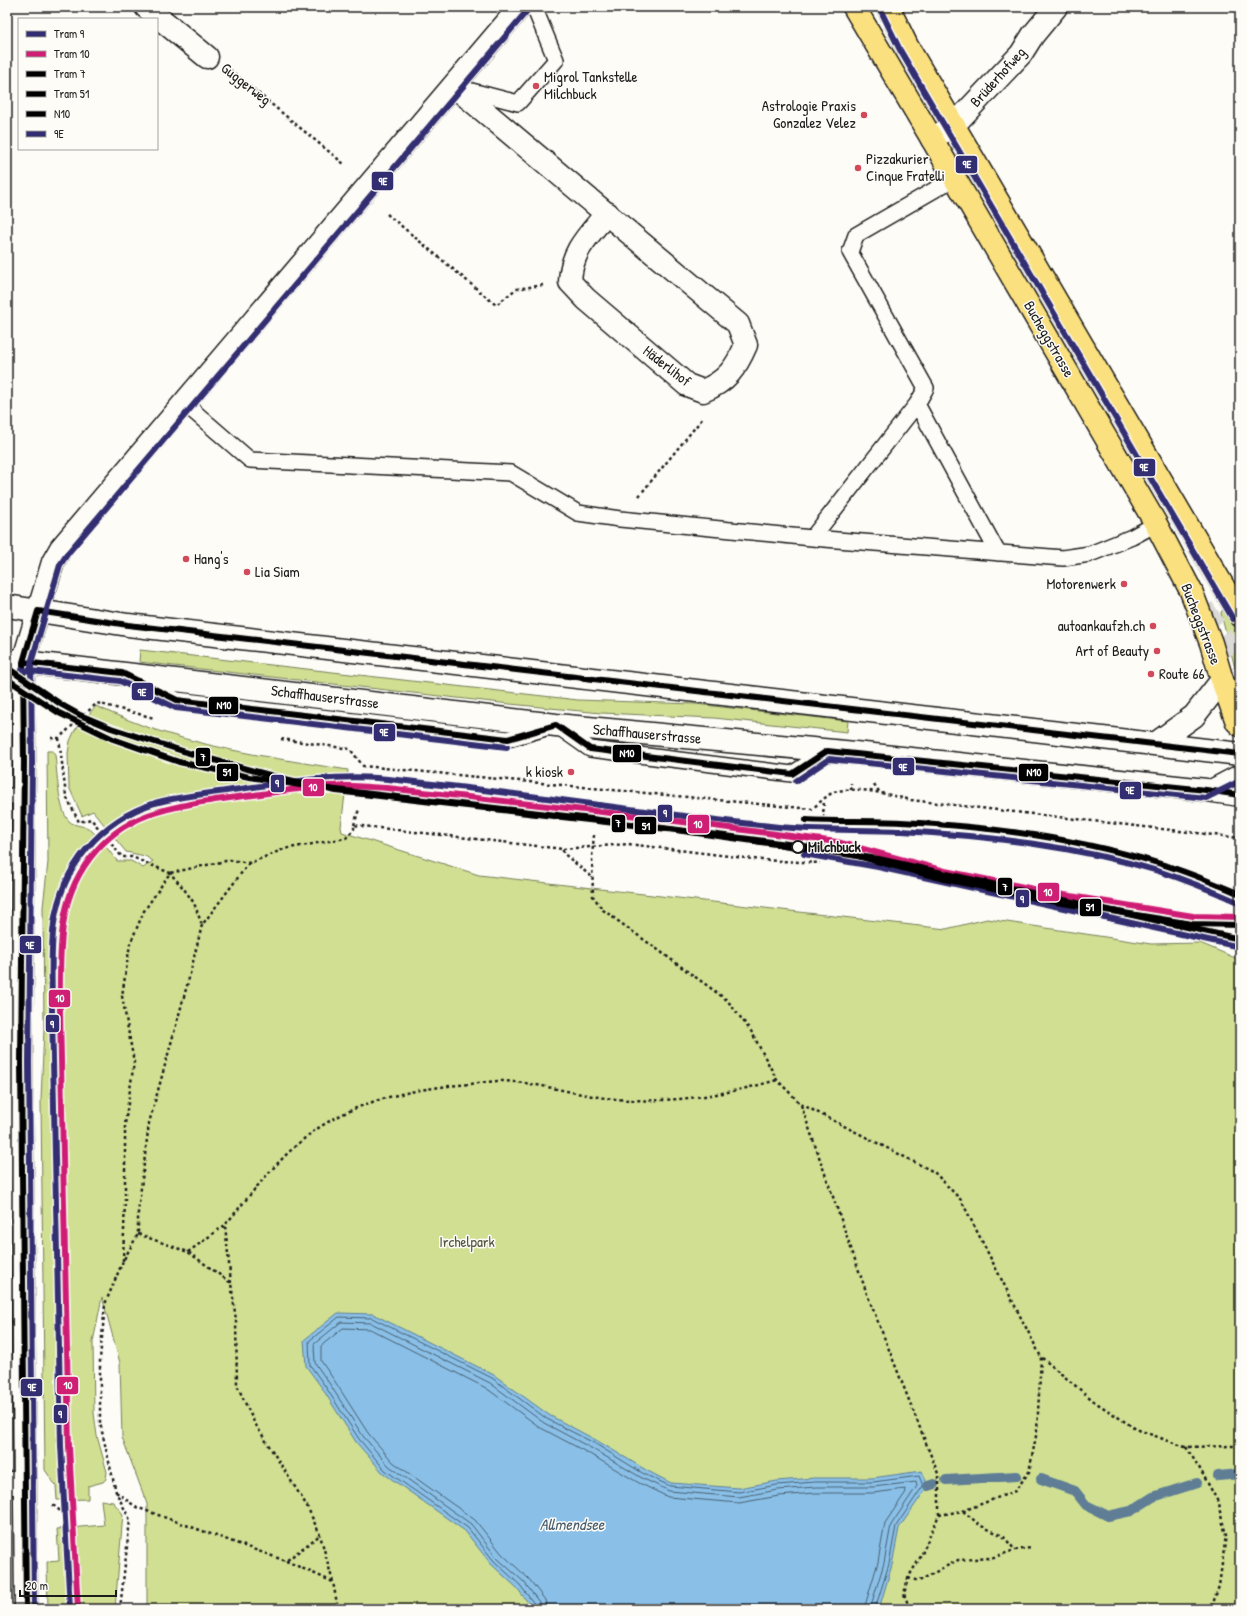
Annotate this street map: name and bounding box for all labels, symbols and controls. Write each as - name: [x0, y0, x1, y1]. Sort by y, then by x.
- legend: [18, 18, 158, 150]
- text: Tram 9: [54, 25, 85, 42]
- street label: Brüderhofweg: [965, 42, 1031, 111]
- text: Tram 10: [54, 45, 90, 62]
- street label: Guggerweg: [217, 58, 276, 110]
- text: Tram 7: [54, 65, 86, 82]
- place label: Migrol Tankstelle Milchbuck: [544, 66, 637, 104]
- marker: Migrol Tankstelle Milchbuck: [531, 81, 541, 91]
- text: Tram 51: [54, 85, 89, 102]
- place label: Astrologie Praxis Gonzalez Velez: [762, 95, 857, 133]
- text: N10: [54, 105, 70, 122]
- marker: Astrologie Praxis Gonzalez Velez: [859, 110, 869, 120]
- text: 9E: [54, 125, 64, 142]
- place label: Pizzakurier Cinque Fratelli: [866, 148, 945, 186]
- line badge: 9E: [955, 155, 978, 174]
- text: 9E: [963, 157, 972, 171]
- marker: Pizzakurier Cinque Fratelli: [853, 163, 863, 173]
- line badge: 9E: [371, 171, 394, 191]
- text: 9E: [379, 174, 388, 188]
- street label: Bucheggstrasse: [1019, 297, 1080, 381]
- street label: Häderlihof: [639, 340, 696, 391]
- line badge: 9E: [1133, 458, 1156, 477]
- text: 9E: [1140, 460, 1149, 474]
- place label: Hang's: [194, 548, 229, 569]
- marker: Hang's: [181, 554, 191, 564]
- place label: Lia Siam: [255, 561, 300, 582]
- marker: Lia Siam: [242, 567, 252, 577]
- place label: Motorenwerk: [1046, 573, 1116, 594]
- marker: Motorenwerk: [1119, 579, 1129, 589]
- street label: Bucheggstrasse: [1176, 580, 1227, 667]
- place label: autoankaufzh.ch: [1058, 615, 1145, 636]
- marker: autoankaufzh.ch: [1148, 621, 1158, 631]
- place label: Art of Beauty: [1075, 640, 1149, 661]
- marker: Art of Beauty: [1152, 646, 1162, 656]
- place label: Route 66: [1159, 663, 1204, 684]
- marker: Route 66: [1146, 669, 1156, 679]
- street label: Schaffhauserstrasse: [270, 679, 380, 714]
- line badge: 9E: [131, 682, 154, 701]
- text: 9E: [138, 685, 147, 699]
- line badge: N10: [208, 696, 239, 715]
- text: N10: [217, 698, 231, 712]
- street label: Schaffhauserstrasse: [592, 718, 702, 749]
- line badge: 9E: [373, 723, 396, 742]
- text: 9E: [380, 725, 389, 739]
- line badge: N10: [612, 744, 642, 763]
- text: N10: [620, 746, 634, 760]
- line badge: 7: [195, 747, 211, 767]
- text: 7: [199, 750, 206, 764]
- line badge: 9E: [892, 757, 915, 776]
- text: 9E: [899, 760, 908, 774]
- place label: k kiosk: [526, 761, 563, 782]
- line badge: 51: [216, 763, 239, 782]
- line badge: N10: [1018, 763, 1049, 782]
- text: 51: [223, 765, 231, 779]
- text: N10: [1027, 765, 1041, 779]
- marker: k kiosk: [566, 767, 576, 777]
- line badge: 9: [270, 774, 285, 793]
- text: 9: [275, 776, 279, 790]
- line badge: 10: [302, 778, 325, 797]
- text: 10: [309, 780, 318, 794]
- line badge: 9E: [1119, 781, 1142, 800]
- text: 9E: [1126, 783, 1135, 797]
- line badge: 9: [657, 804, 673, 823]
- text: 9: [663, 806, 667, 820]
- line badge: 7: [611, 814, 626, 833]
- line badge: 10: [687, 814, 710, 834]
- text: 7: [614, 816, 621, 830]
- line badge: 51: [634, 816, 657, 835]
- text: 10: [694, 817, 703, 831]
- text: 51: [642, 819, 650, 833]
- place label: Milchbuck: [808, 836, 861, 857]
- marker: Milchbuck: [791, 840, 805, 854]
- line badge: 7: [997, 877, 1013, 896]
- text: 7: [1001, 880, 1008, 894]
- line badge: 10: [1037, 882, 1060, 902]
- text: 10: [1044, 885, 1053, 899]
- line badge: 9: [1015, 889, 1030, 908]
- text: 9: [1020, 892, 1024, 906]
- line badge: 51: [1079, 898, 1102, 917]
- text: 51: [1086, 900, 1094, 914]
- line badge: 9E: [19, 935, 42, 954]
- text: 9E: [26, 938, 35, 952]
- line badge: 10: [48, 989, 71, 1008]
- text: 10: [56, 991, 65, 1005]
- line badge: 9: [45, 1014, 60, 1033]
- text: 9: [50, 1017, 54, 1031]
- park label: Irchelpark: [439, 1231, 495, 1252]
- line badge: 10: [56, 1376, 79, 1395]
- line badge: 9E: [20, 1378, 43, 1397]
- text: 10: [64, 1378, 73, 1392]
- text: 9E: [28, 1380, 37, 1394]
- line badge: 9: [53, 1404, 68, 1424]
- text: 9: [58, 1407, 62, 1421]
- water label: Allmendsee: [540, 1513, 605, 1535]
- scale bar: [20, 1572, 116, 1598]
- text: 20 m: [26, 1577, 48, 1594]

